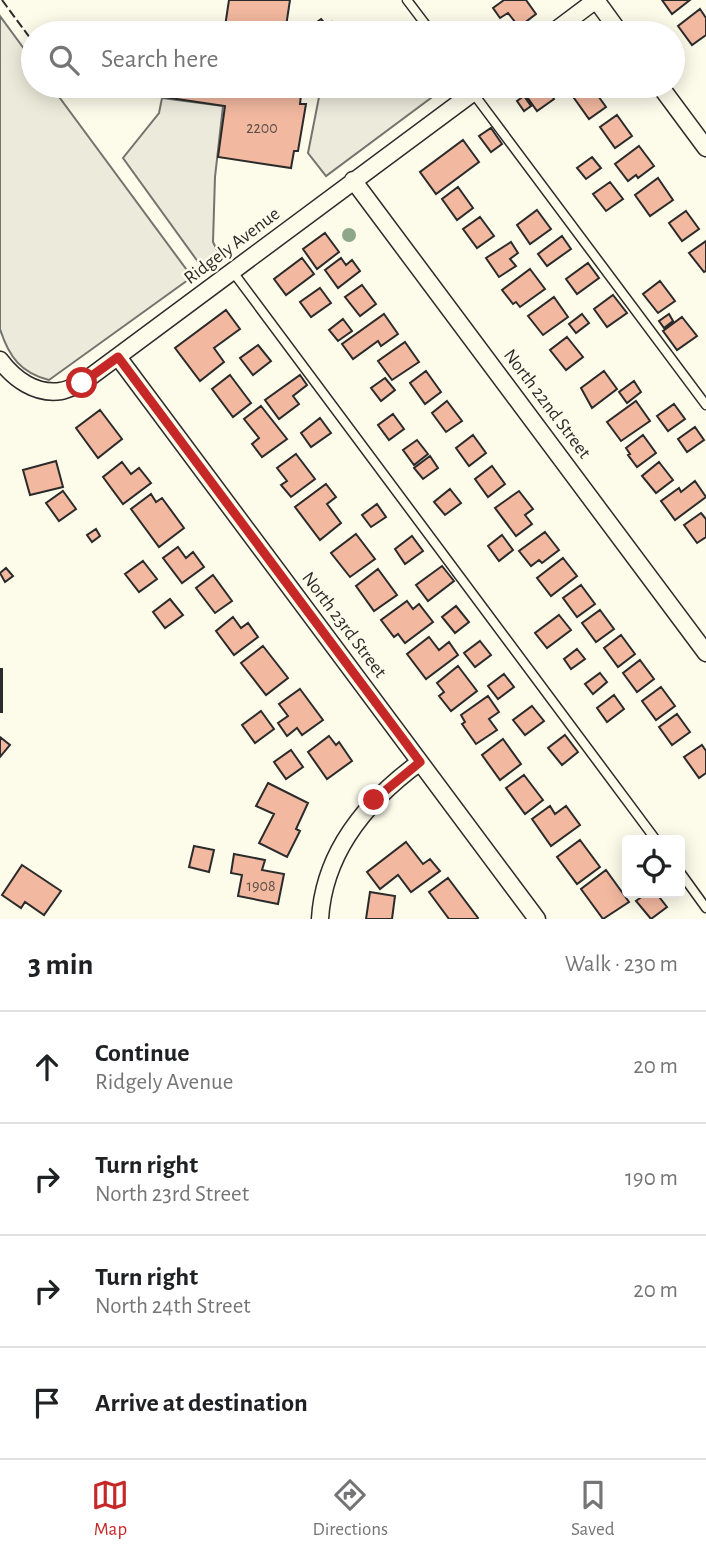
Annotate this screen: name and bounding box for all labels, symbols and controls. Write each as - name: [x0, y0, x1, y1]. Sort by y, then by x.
- search box: [21, 21, 685, 98]
- icon: search: [45, 41, 83, 79]
- text: Search here: [101, 46, 219, 72]
- house number: 2200: [246, 120, 278, 136]
- street label: Ridgely Avenue: [181, 204, 283, 288]
- street label: North 22nd Street: [500, 346, 594, 462]
- route start: [66, 367, 97, 398]
- street label: North 23rd Street: [298, 568, 390, 682]
- route end: [358, 784, 389, 815]
- map controls: [622, 835, 685, 898]
- button: locate: [622, 835, 685, 898]
- house number: 1908: [246, 878, 276, 894]
- text: 3 min: [28, 950, 93, 980]
- text: Walk · 230 m: [565, 953, 678, 976]
- text: Continue: [95, 1040, 190, 1066]
- icon: ahead: [28, 1048, 66, 1086]
- text: 20 m: [633, 1055, 678, 1078]
- text: Ridgely Avenue: [95, 1071, 233, 1094]
- text: Turn right: [95, 1152, 198, 1178]
- icon: right: [28, 1160, 66, 1198]
- text: 190 m: [625, 1167, 678, 1190]
- text: North 23rd Street: [95, 1183, 249, 1206]
- text: Turn right: [95, 1264, 198, 1290]
- icon: right: [28, 1272, 66, 1310]
- text: 20 m: [633, 1279, 678, 1302]
- text: North 24th Street: [95, 1295, 251, 1318]
- icon: arrive: [28, 1384, 66, 1422]
- text: Arrive at destination: [95, 1390, 308, 1416]
- tab: Map: [91, 1476, 129, 1541]
- tab: Directions: [312, 1476, 388, 1541]
- tab: Saved: [571, 1476, 615, 1541]

